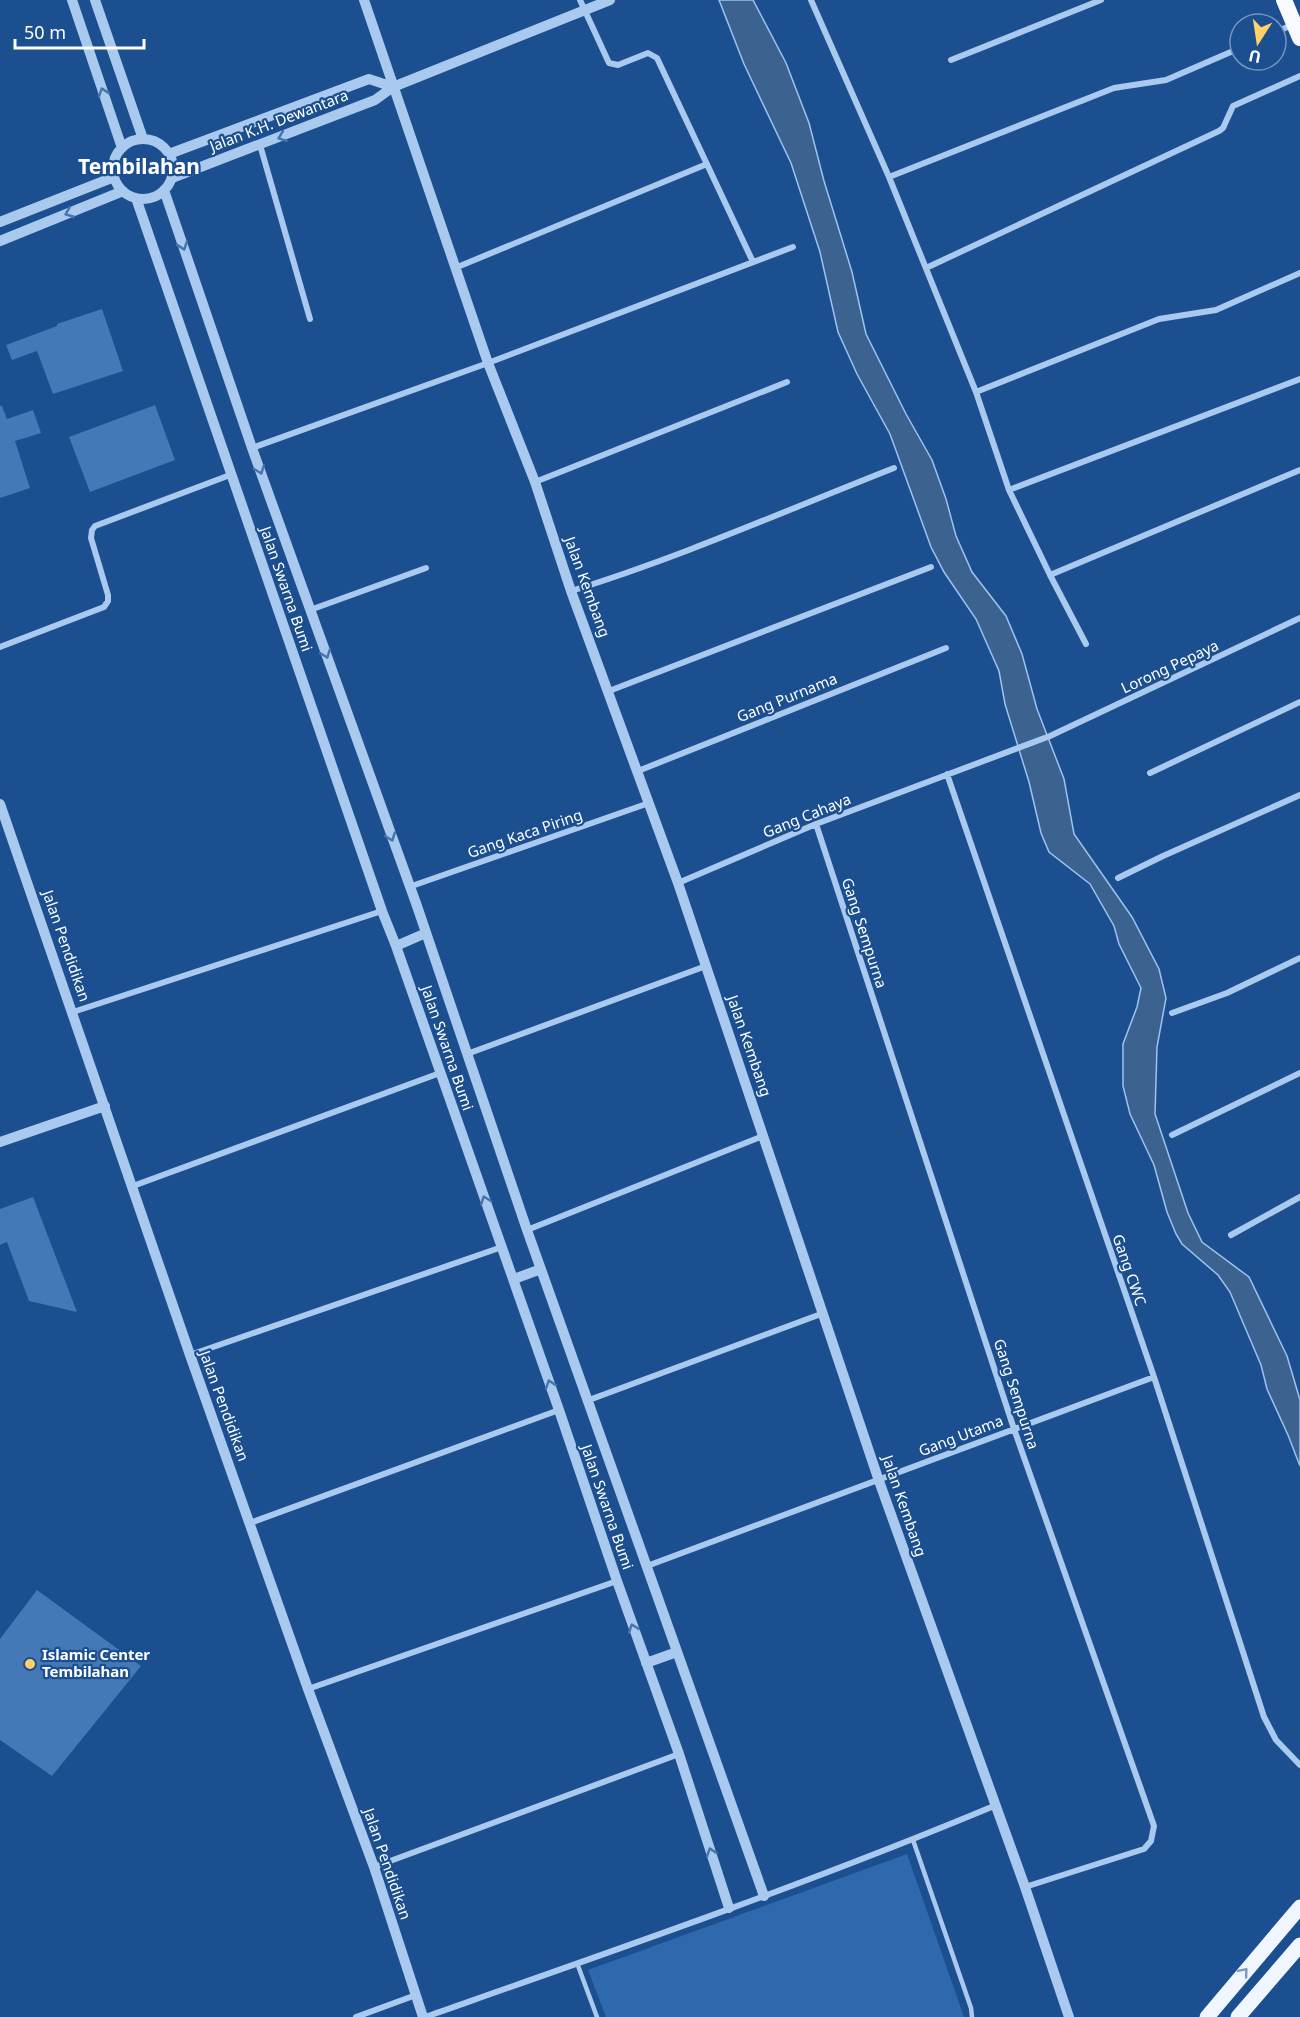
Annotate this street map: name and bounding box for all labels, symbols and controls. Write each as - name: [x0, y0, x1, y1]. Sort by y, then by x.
- scale bar: [15, 12, 144, 50]
- north arrow: [1228, 12, 1288, 72]
- text: 50 m: [24, 20, 66, 44]
- text: U: [1247, 45, 1263, 69]
- street label: Jalan K.H. Dewantara: [205, 84, 351, 156]
- one-way arrow: [98, 87, 110, 98]
- one-way arrow: [277, 130, 288, 142]
- district label: Tembilahan: [78, 152, 200, 180]
- one-way arrow: [64, 206, 75, 218]
- one-way arrow: [175, 240, 188, 251]
- one-way arrow: [252, 464, 265, 475]
- street label: Jalan Swarna Bumi: [255, 522, 318, 654]
- street label: Jalan Kembang: [560, 532, 615, 640]
- street label: Lorong Pepaya: [1118, 635, 1222, 697]
- one-way arrow: [318, 648, 331, 658]
- street label: Gang Purnama: [734, 668, 840, 726]
- street label: Gang Cahaya: [760, 788, 854, 842]
- street label: Gang Kaca Piring: [464, 804, 585, 862]
- one-way arrow: [384, 831, 396, 842]
- street label: Gang Sempurna: [838, 875, 892, 990]
- street label: Jalan Pendidikan: [38, 885, 95, 1004]
- street label: Jalan Swarna Bumi: [416, 981, 479, 1113]
- street label: Jalan Kembang: [723, 990, 777, 1099]
- one-way arrow: [480, 1195, 493, 1206]
- street label: Gang CWC: [1108, 1231, 1152, 1309]
- street label: Gang Sempurna: [990, 1336, 1044, 1451]
- street label: Jalan Pendidikan: [195, 1346, 254, 1464]
- one-way arrow: [545, 1379, 558, 1390]
- street label: Gang Utama: [916, 1410, 1006, 1460]
- street label: Jalan Swarna Bumi: [576, 1440, 639, 1572]
- street label: Jalan Kembang: [878, 1450, 932, 1559]
- one-way arrow: [628, 1623, 641, 1634]
- place label: Islamic Center Tembilahan: [42, 1644, 150, 1681]
- marker: Islamic Center Tembilahan: [23, 1657, 37, 1671]
- street label: Jalan Pendidikan: [359, 1803, 416, 1922]
- one-way arrow: [706, 1847, 718, 1858]
- one-way arrow: [1237, 1968, 1248, 1979]

